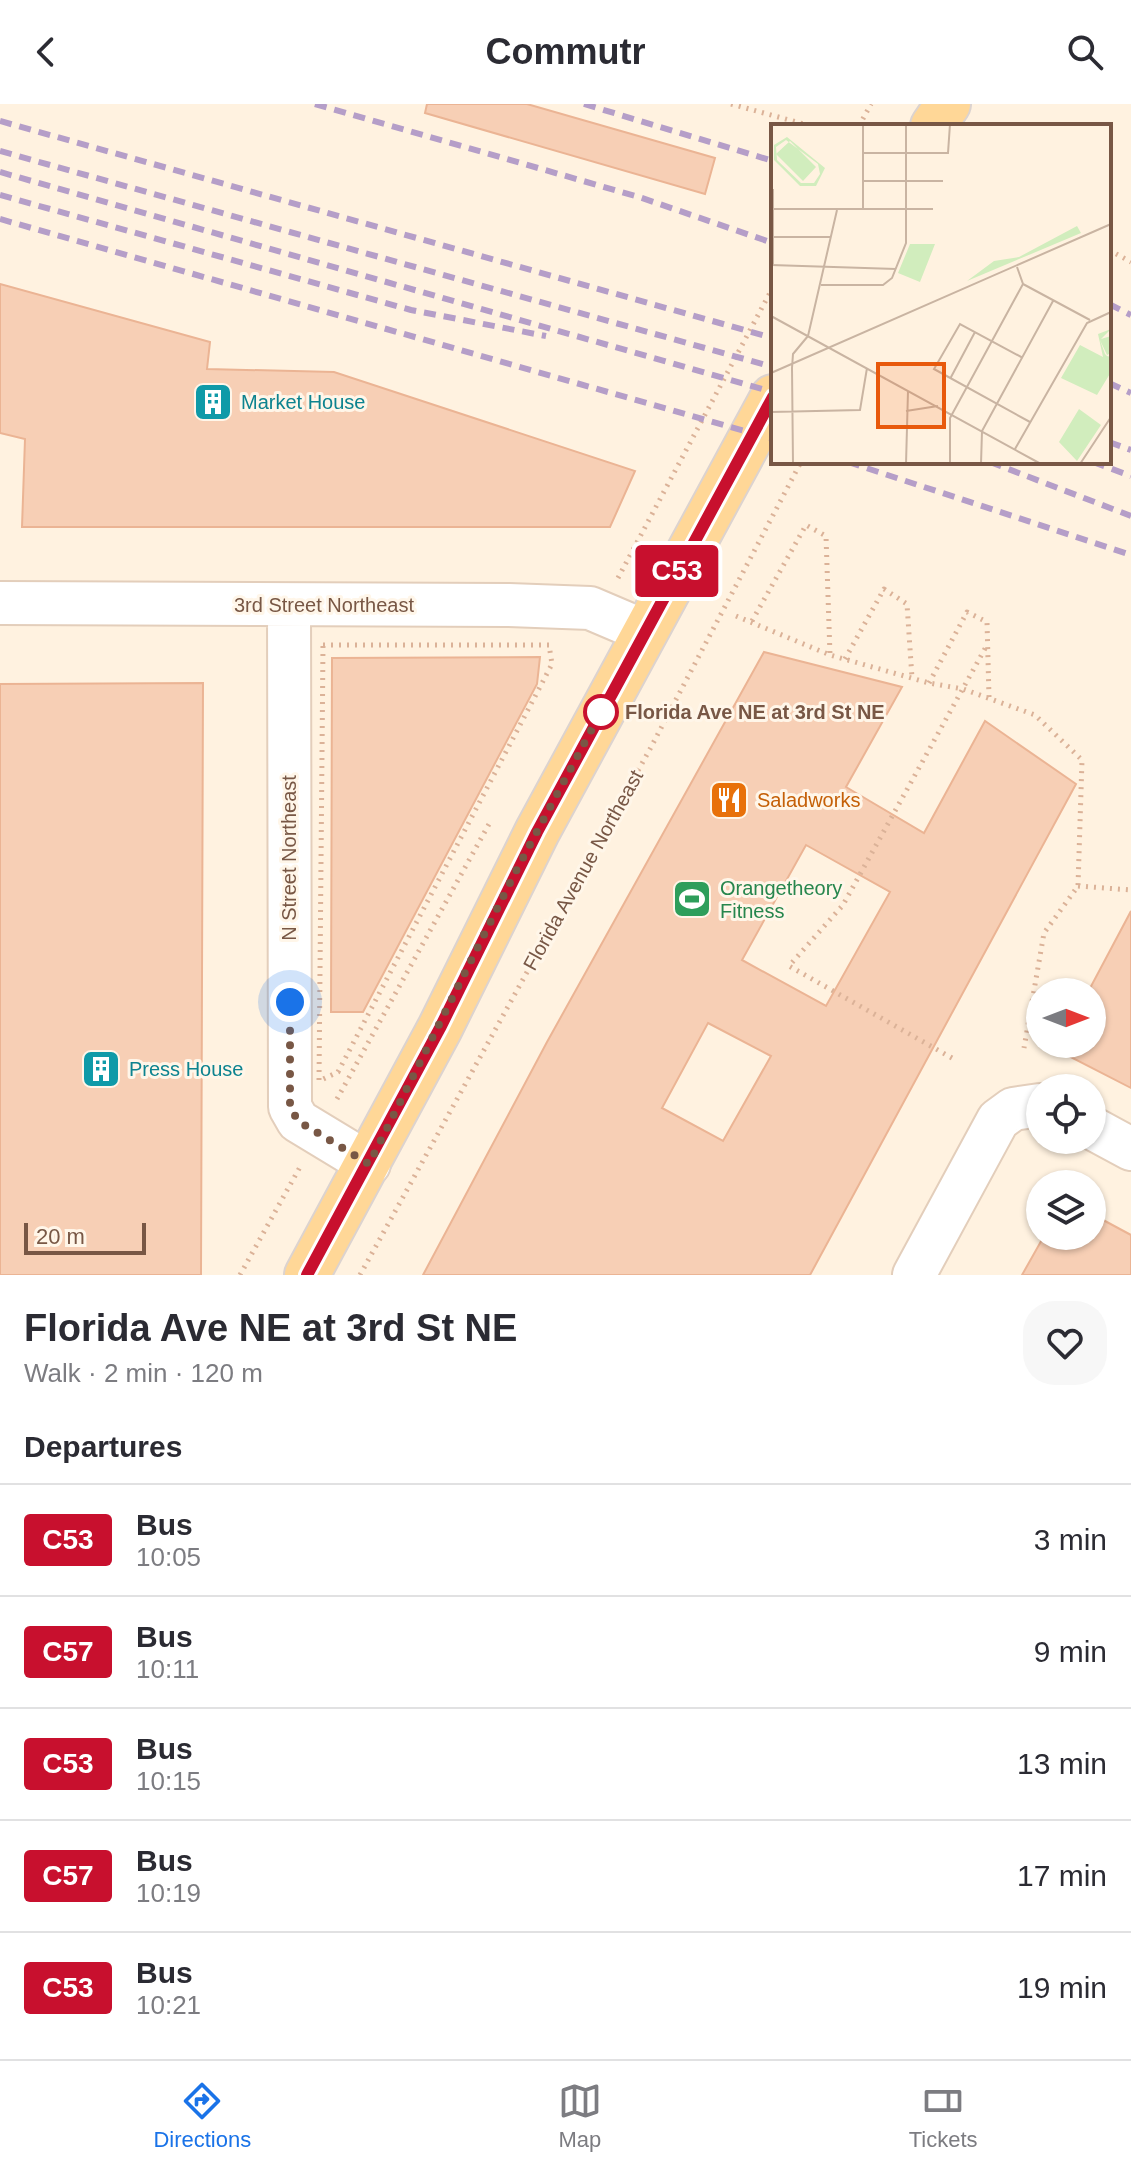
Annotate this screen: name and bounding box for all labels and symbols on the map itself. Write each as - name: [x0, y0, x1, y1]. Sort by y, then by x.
- inset map: [771, 124, 1111, 464]
- building icon: Market House: [192, 381, 234, 423]
- place label: Market House: [241, 391, 366, 413]
- line badge: C53: [631, 545, 723, 597]
- street label: 3rd Street Northeast: [234, 594, 414, 616]
- marker: Florida Ave NE at 3rd St NE: [584, 695, 618, 729]
- place label: Florida Ave NE at 3rd St NE: [625, 701, 885, 723]
- street label: Florida Avenue Northeast: [519, 766, 647, 974]
- street label: N Street Northeast: [278, 775, 300, 941]
- restaurant icon: Saladworks: [708, 779, 750, 821]
- place label: Saladworks: [757, 789, 860, 811]
- place label: Orangetheory Fitness: [720, 877, 842, 922]
- sports icon: Orangetheory Fitness: [671, 878, 713, 920]
- north arrow: [1026, 978, 1106, 1058]
- your location: [270, 982, 310, 1022]
- building icon: Press House: [80, 1048, 122, 1090]
- place label: Press House: [129, 1058, 244, 1080]
- scale bar: [24, 1219, 146, 1255]

